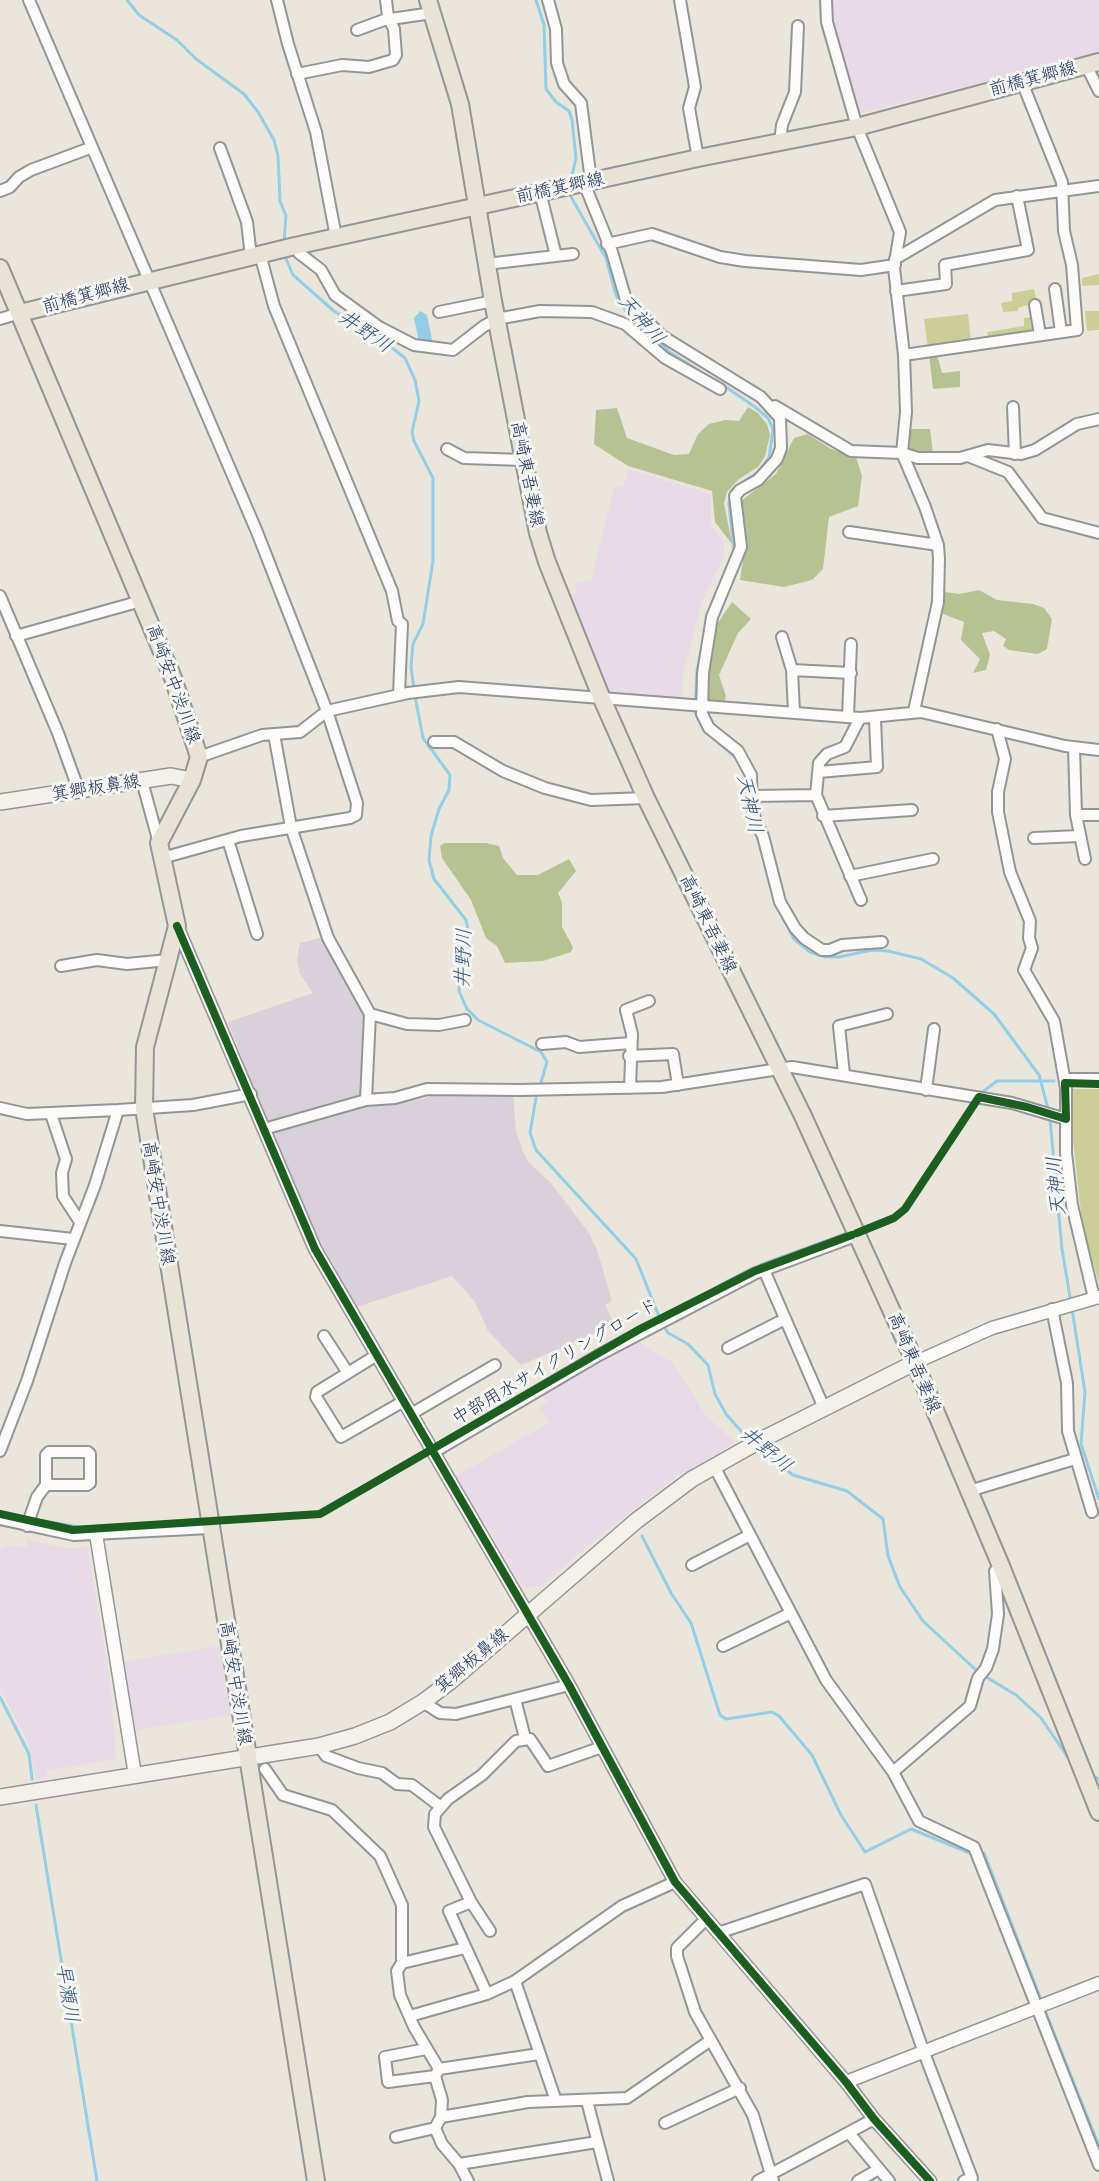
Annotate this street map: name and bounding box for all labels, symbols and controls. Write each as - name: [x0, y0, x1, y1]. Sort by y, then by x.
- street label: 前橋箕郷線: [987, 57, 1079, 101]
- street label: 前橋箕郷線: [514, 168, 606, 208]
- street label: 前橋箕郷線: [40, 274, 132, 318]
- water label: 天神川: [612, 289, 670, 351]
- water label: 井野川: [333, 305, 397, 359]
- street label: 高崎東吾妻線: [506, 419, 548, 529]
- street label: 高崎安中渋川線: [141, 621, 205, 747]
- street label: 箕郷板鼻線: [50, 770, 142, 806]
- water label: 天神川: [731, 772, 767, 836]
- street label: 高崎東吾妻線: [675, 871, 741, 977]
- water label: 井野川: [451, 928, 477, 988]
- street label: 高崎安中渋川線: [137, 1139, 179, 1267]
- water label: 天神川: [1042, 1155, 1072, 1217]
- street label: 中部用水サイクリングロード: [448, 1294, 662, 1430]
- street label: 高崎東吾妻線: [883, 1309, 945, 1417]
- water label: 井野川: [735, 1422, 797, 1478]
- street label: 高崎安中渋川線: [214, 1619, 256, 1747]
- street label: 箕郷板鼻線: [431, 1624, 513, 1698]
- water label: 早瀬川: [50, 1961, 84, 2025]

